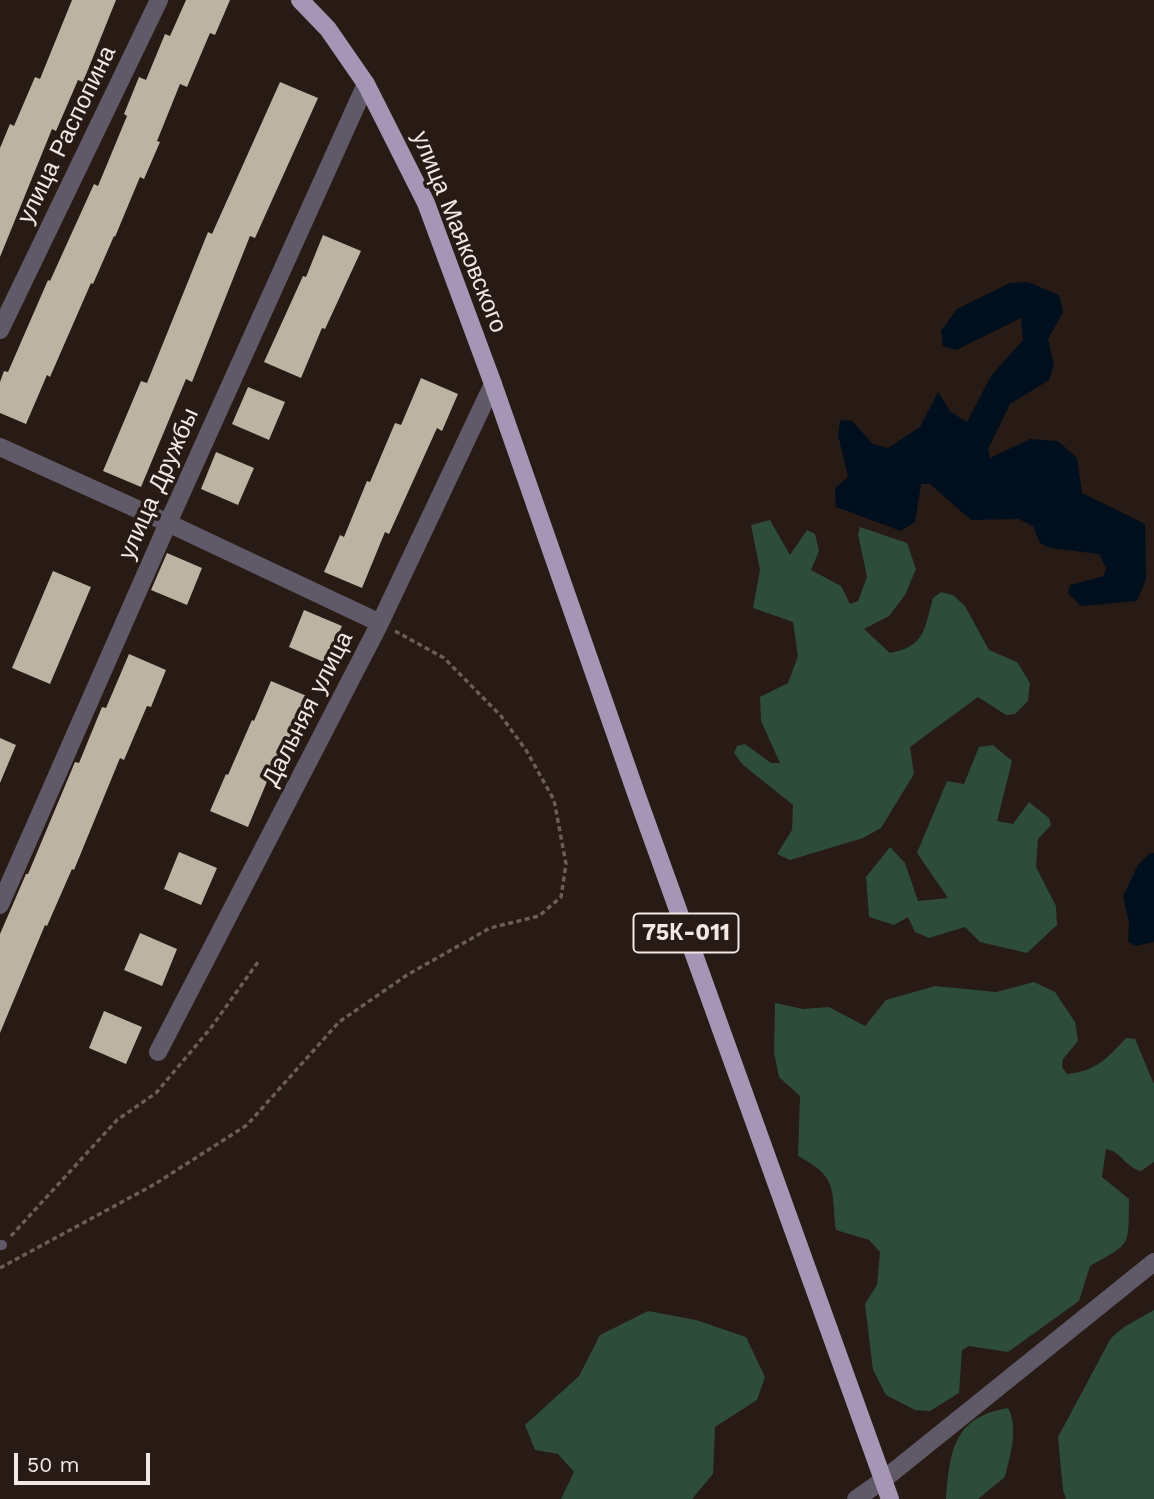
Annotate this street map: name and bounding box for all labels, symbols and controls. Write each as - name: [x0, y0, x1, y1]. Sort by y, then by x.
- street label: улица Распопина: [12, 41, 122, 229]
- street label: улица Маяковского: [405, 127, 513, 337]
- street label: улица Дружбы: [113, 404, 205, 564]
- street label: Дальняя улица: [257, 627, 359, 791]
- road number: 75К-011: [634, 914, 738, 952]
- scale bar: [18, 1440, 154, 1484]
- text: 50 m: [27, 1452, 79, 1477]

